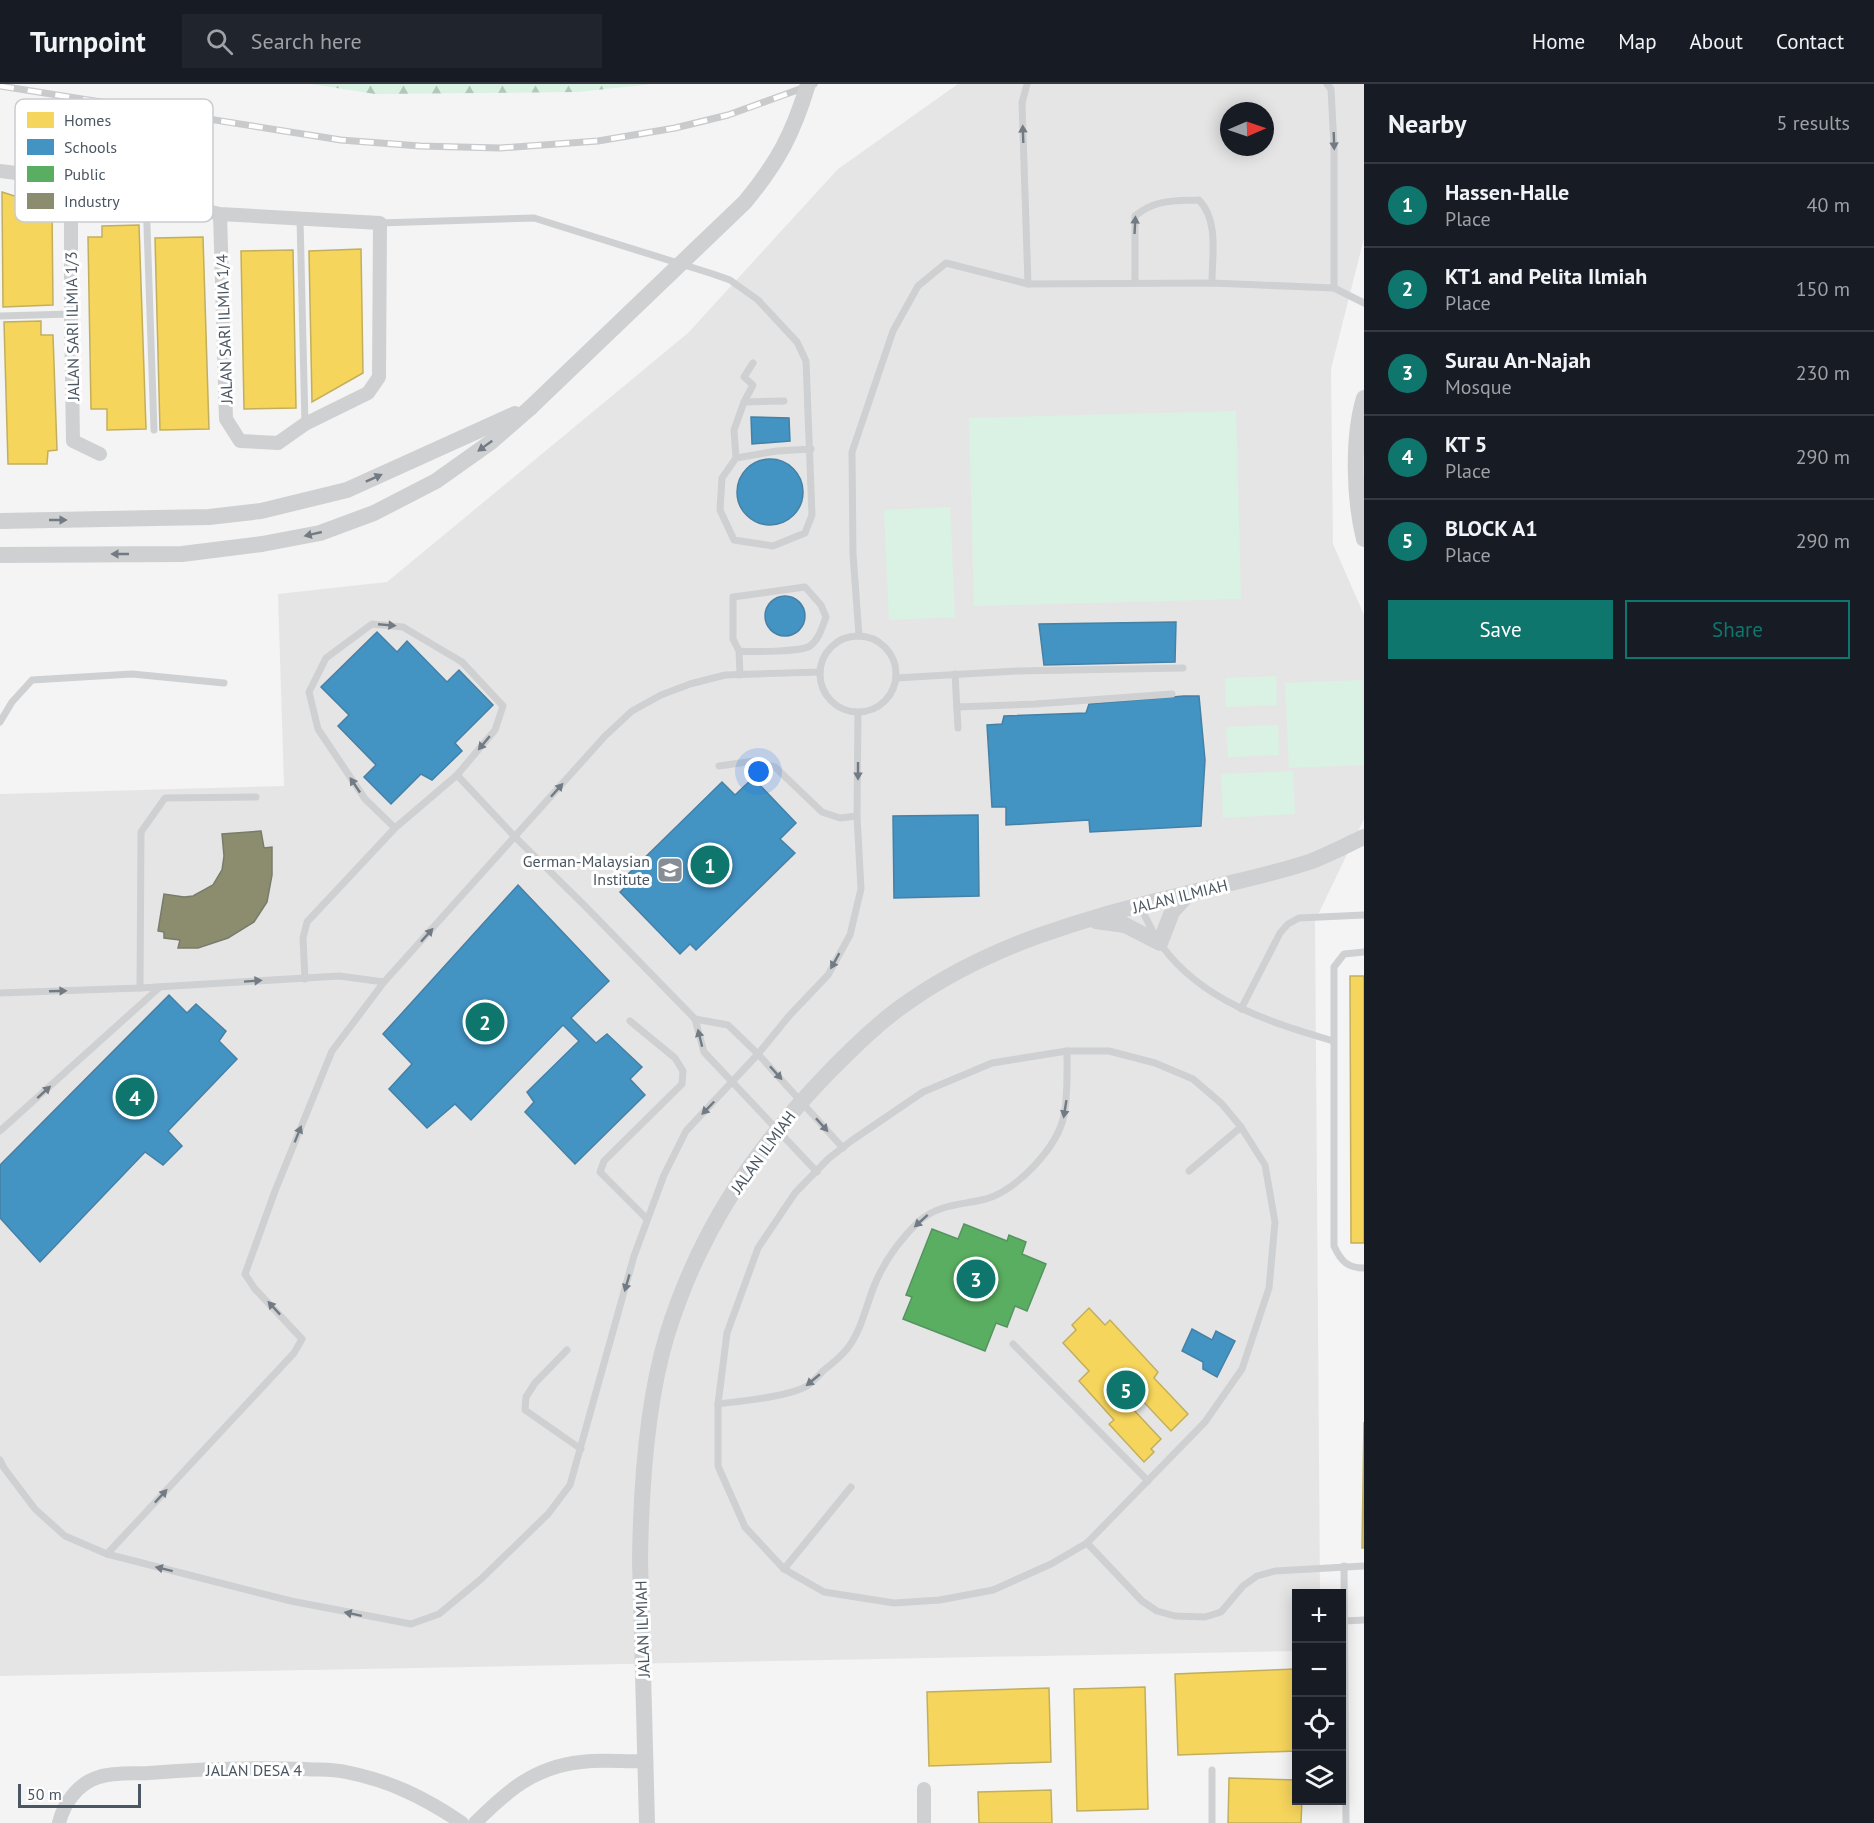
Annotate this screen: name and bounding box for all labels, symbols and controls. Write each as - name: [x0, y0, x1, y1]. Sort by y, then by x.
- search box: [182, 14, 602, 68]
- text: Turnpoint: [30, 23, 146, 60]
- icon: search: [203, 25, 236, 58]
- text: Search here: [251, 27, 362, 55]
- text: Home: [1532, 28, 1585, 55]
- text: Map: [1618, 28, 1657, 55]
- text: About: [1690, 28, 1743, 55]
- text: Contact: [1776, 28, 1844, 55]
- legend: [15, 99, 213, 222]
- north arrow: [1220, 102, 1274, 156]
- text: Nearby: [1388, 107, 1466, 140]
- text: Homes: [64, 110, 111, 130]
- text: 5 results: [1777, 110, 1850, 136]
- one-way arrow: [1019, 124, 1028, 143]
- one-way arrow: [1329, 132, 1339, 151]
- text: Schools: [64, 137, 117, 157]
- text: Public: [64, 164, 106, 184]
- text: Hassen-Halle: [1445, 178, 1569, 206]
- text: Industry: [64, 191, 120, 211]
- text: 1: [1402, 192, 1413, 218]
- text: 40 m: [1807, 192, 1850, 218]
- text: Place: [1445, 206, 1491, 232]
- one-way arrow: [1131, 215, 1140, 234]
- street label: JALAN SARI ILMIA 1/3: [61, 251, 83, 402]
- street label: JALAN SARI ILMIA 1/4: [211, 254, 237, 405]
- text: KT1 and Pelita Ilmiah: [1445, 262, 1647, 290]
- text: 2: [1402, 276, 1413, 302]
- text: 150 m: [1796, 276, 1850, 302]
- text: Place: [1445, 290, 1491, 316]
- text: Surau An-Najah: [1445, 346, 1591, 374]
- text: 3: [1402, 360, 1413, 386]
- text: 230 m: [1796, 360, 1850, 386]
- text: Mosque: [1445, 374, 1512, 400]
- text: KT 5: [1445, 430, 1487, 458]
- one-way arrow: [478, 440, 494, 452]
- text: 4: [1402, 444, 1413, 470]
- text: 290 m: [1796, 444, 1850, 470]
- text: Place: [1445, 458, 1491, 484]
- one-way arrow: [366, 474, 383, 483]
- text: BLOCK A1: [1445, 514, 1538, 542]
- one-way arrow: [49, 515, 68, 525]
- text: 5: [1402, 528, 1413, 554]
- text: 290 m: [1796, 528, 1850, 554]
- one-way arrow: [303, 530, 322, 539]
- text: Place: [1445, 542, 1491, 568]
- one-way arrow: [110, 549, 129, 559]
- button: Save: [1388, 600, 1613, 659]
- button: Share: [1625, 600, 1850, 659]
- one-way arrow: [377, 620, 396, 630]
- one-way arrow: [478, 735, 491, 751]
- your location: [744, 757, 773, 786]
- one-way arrow: [853, 762, 863, 781]
- one-way arrow: [350, 777, 361, 793]
- one-way arrow: [550, 783, 563, 798]
- pin: 1: [690, 842, 730, 888]
- place label: German-Malaysian Institute: [523, 851, 650, 889]
- school or university icon: German-Malaysian Institute: [655, 855, 685, 885]
- street label: JALAN ILMIAH: [1129, 875, 1230, 918]
- one-way arrow: [420, 928, 433, 943]
- one-way arrow: [830, 953, 841, 969]
- one-way arrow: [244, 977, 263, 986]
- one-way arrow: [49, 986, 68, 996]
- pin: 2: [466, 1000, 504, 1044]
- one-way arrow: [695, 1029, 704, 1047]
- one-way arrow: [769, 1065, 782, 1081]
- pin: 4: [116, 1074, 154, 1120]
- one-way arrow: [36, 1085, 51, 1099]
- one-way arrow: [701, 1100, 715, 1114]
- one-way arrow: [1060, 1100, 1069, 1119]
- street label: JALAN ILMIAH: [726, 1107, 800, 1198]
- one-way arrow: [815, 1117, 829, 1132]
- one-way arrow: [293, 1124, 303, 1142]
- one-way arrow: [914, 1214, 929, 1227]
- pin: 3: [956, 1256, 996, 1302]
- one-way arrow: [622, 1274, 631, 1292]
- one-way arrow: [267, 1301, 281, 1316]
- pin: 5: [1106, 1368, 1146, 1412]
- one-way arrow: [805, 1373, 821, 1386]
- one-way arrow: [154, 1489, 168, 1504]
- one-way arrow: [155, 1563, 173, 1573]
- street label: JALAN ILMIAH: [630, 1580, 654, 1679]
- map controls: [1292, 1589, 1346, 1805]
- button: +: [1292, 1589, 1346, 1643]
- one-way arrow: [344, 1609, 363, 1618]
- button: −: [1292, 1643, 1346, 1697]
- button: locate: [1292, 1697, 1346, 1751]
- button: layers: [1292, 1751, 1346, 1805]
- street label: JALAN DESA 4: [205, 1760, 302, 1780]
- scale bar: [18, 1781, 141, 1808]
- text: 50 m: [27, 1784, 62, 1804]

